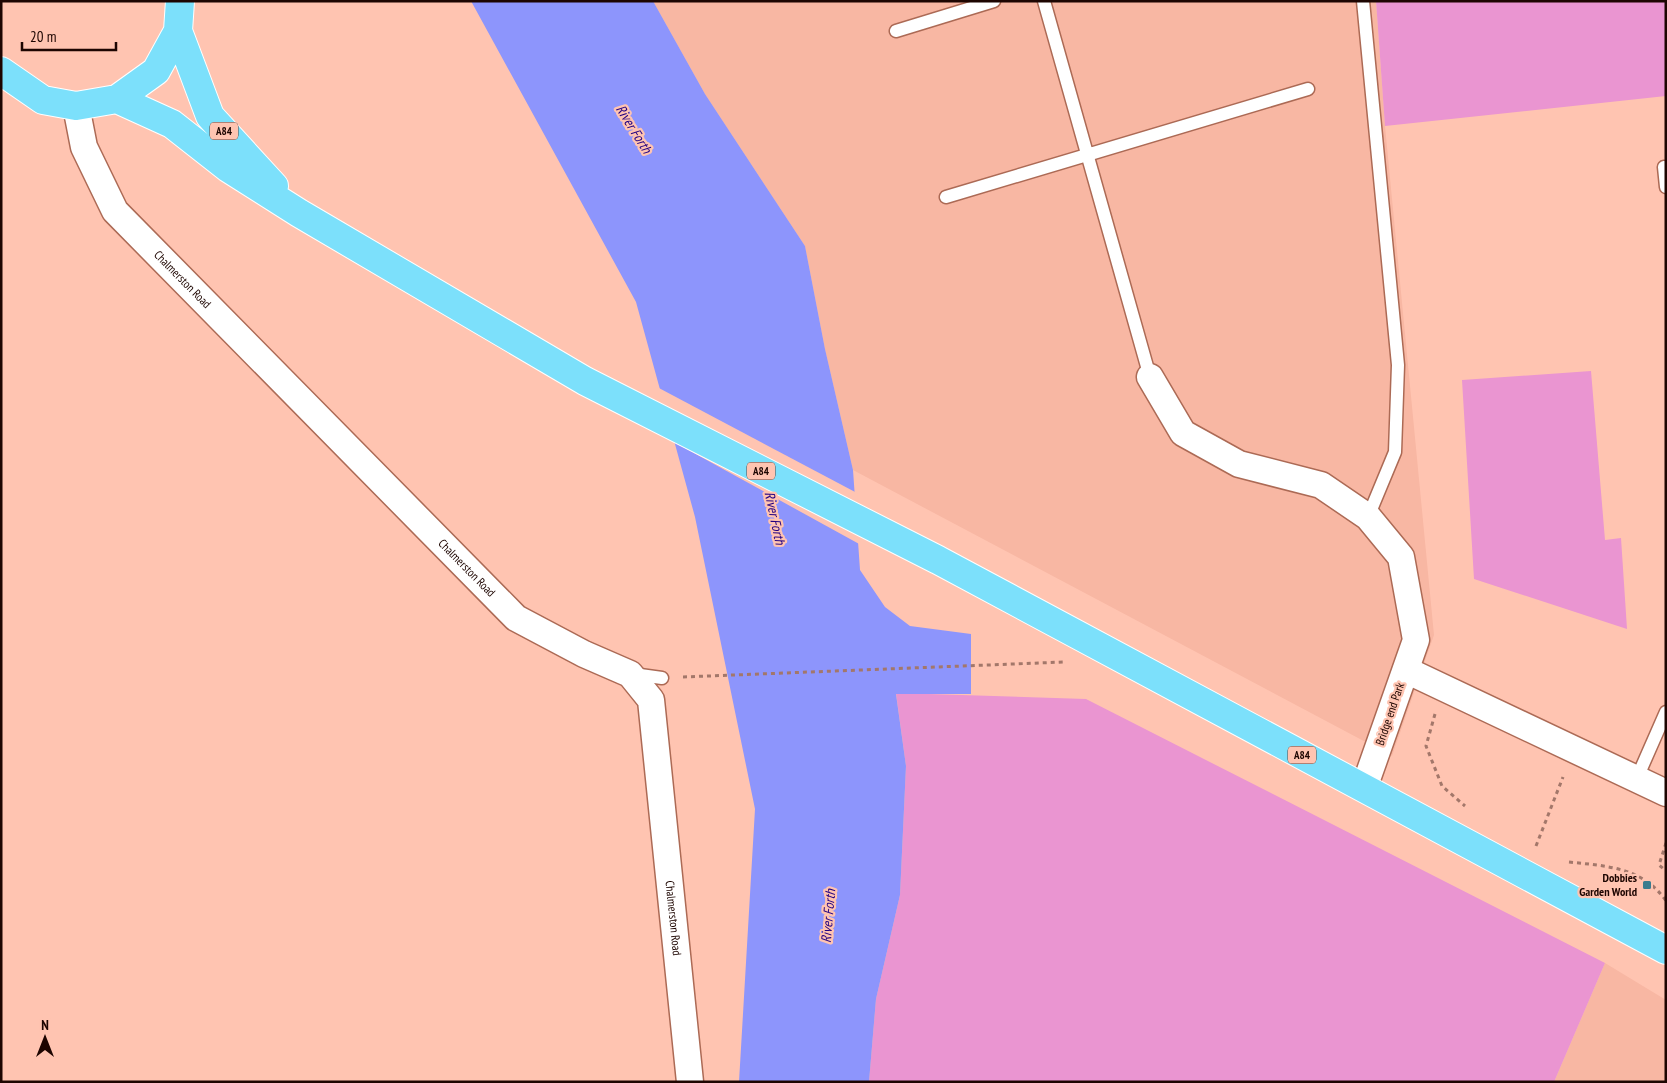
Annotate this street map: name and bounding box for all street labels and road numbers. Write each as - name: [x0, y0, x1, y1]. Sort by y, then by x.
- road number: A84: [210, 122, 238, 140]
- street label: Chalmerston Road: [151, 247, 215, 311]
- road number: A84: [747, 462, 775, 480]
- street label: Chalmerston Road: [435, 536, 499, 600]
- street label: Bridge end Park: [1372, 680, 1407, 747]
- road number: A84: [1288, 746, 1316, 764]
- street label: Chalmerston Road: [662, 880, 685, 956]

